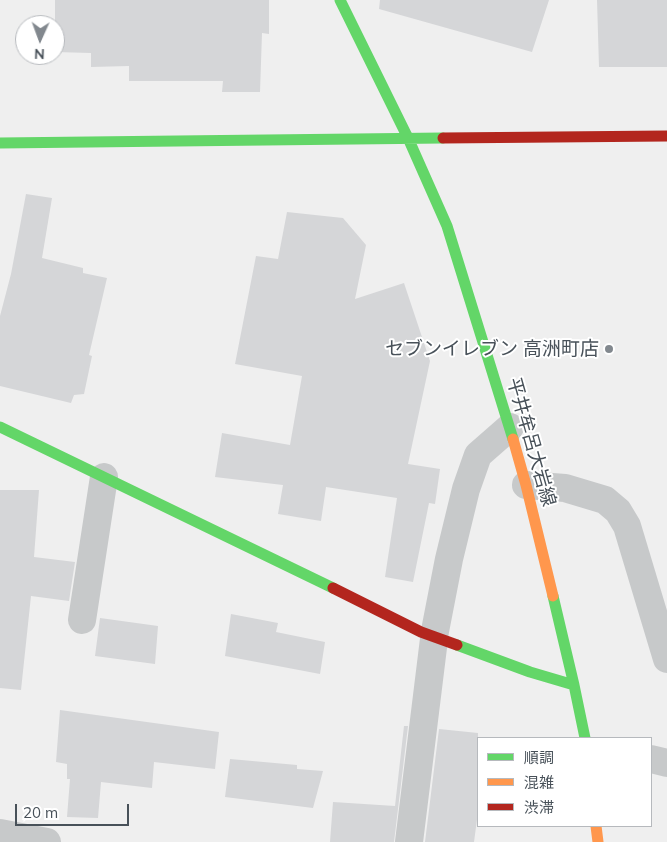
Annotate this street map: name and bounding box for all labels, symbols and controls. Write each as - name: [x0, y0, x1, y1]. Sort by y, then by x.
- north arrow: [15, 15, 65, 65]
- text: N: [34, 45, 45, 63]
- place label: セブンイレブン 高洲町店: [385, 338, 599, 360]
- marker: セブンイレブン 高洲町店: [603, 343, 615, 355]
- street label: 平井牟呂大岩線: [502, 375, 560, 509]
- legend: [477, 737, 652, 827]
- text: 順調: [524, 748, 554, 767]
- text: 混雑: [524, 773, 554, 792]
- scale bar: [18, 794, 131, 826]
- text: 渋滞: [524, 798, 554, 817]
- text: 20 m: [23, 803, 58, 822]

